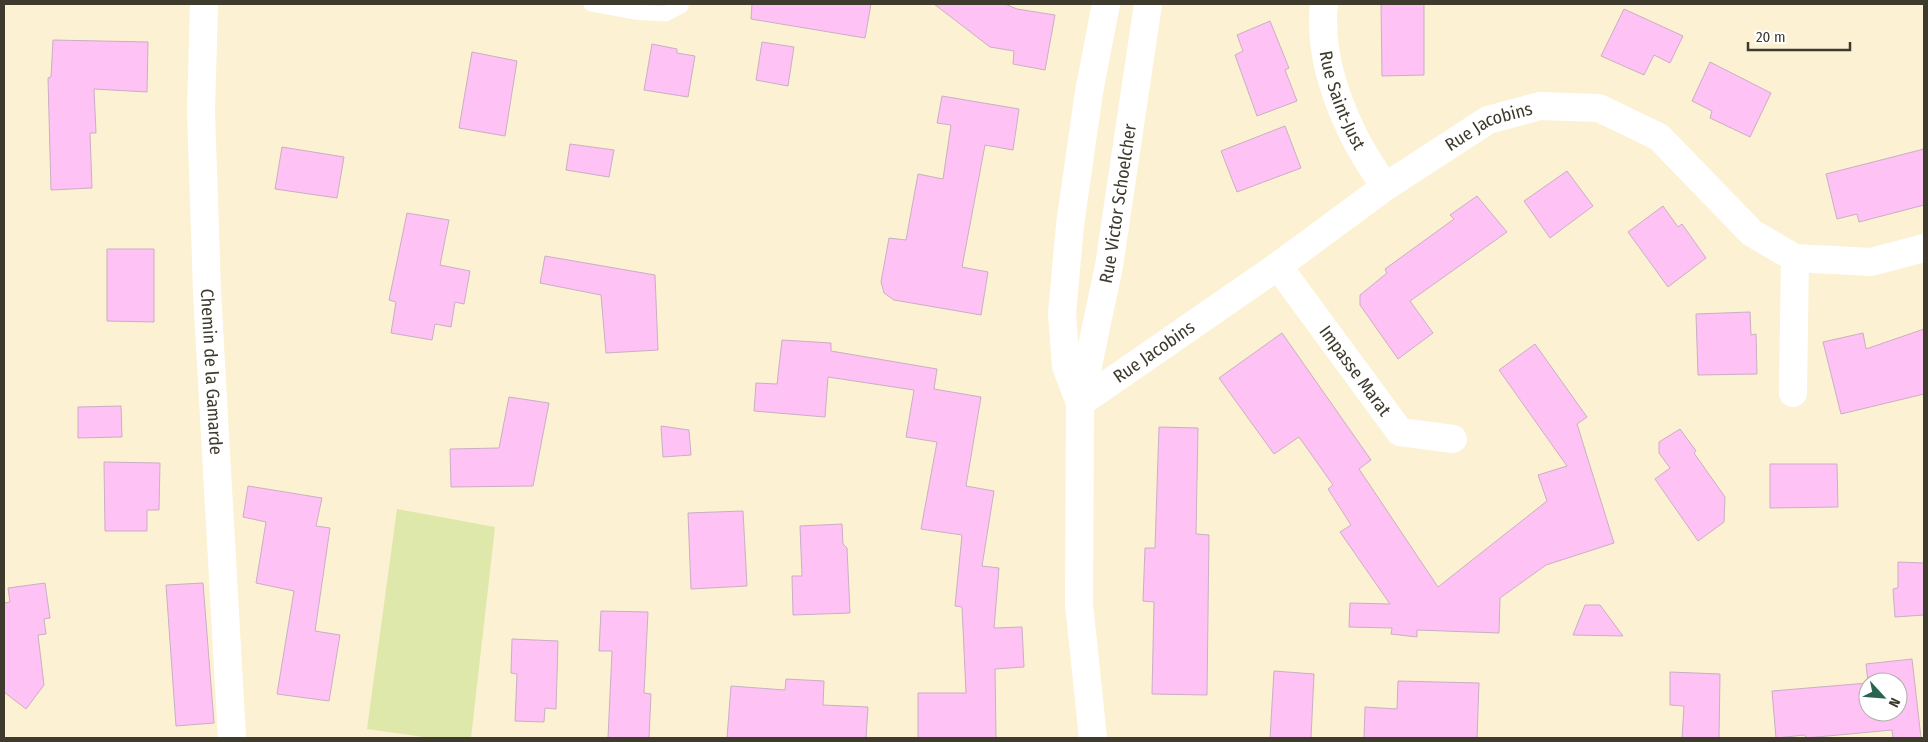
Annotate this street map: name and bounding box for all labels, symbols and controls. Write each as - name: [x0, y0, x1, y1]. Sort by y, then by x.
- scale bar: [1748, 20, 1850, 52]
- text: 20 m: [1756, 28, 1786, 46]
- street label: Rue Saint-Just: [1315, 49, 1370, 154]
- street label: Rue Jacobins: [1441, 97, 1535, 156]
- street label: Rue Victor Schoelcher: [1095, 121, 1141, 285]
- street label: Chemin de la Gamarde: [196, 288, 227, 455]
- street label: Rue Jacobins: [1109, 316, 1199, 388]
- street label: Impasse Marat: [1314, 321, 1396, 421]
- north arrow: [1858, 672, 1908, 722]
- text: N: [1885, 695, 1904, 710]

